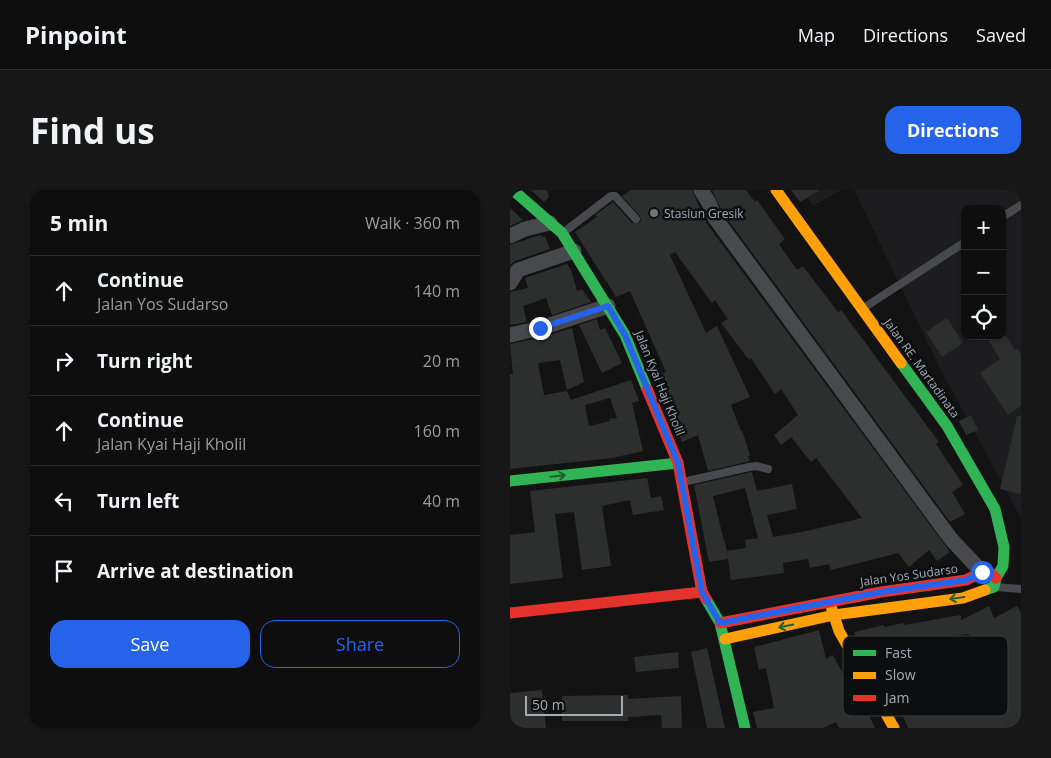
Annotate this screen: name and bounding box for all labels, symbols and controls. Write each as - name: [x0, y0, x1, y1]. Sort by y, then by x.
- text: Pinpoint: [25, 18, 127, 51]
- text: Map: [798, 23, 835, 47]
- text: Directions: [863, 23, 948, 47]
- text: Saved: [976, 23, 1026, 47]
- button: Directions: [885, 106, 1021, 154]
- text: Find us: [30, 107, 155, 154]
- place label: Stasiun Gresik: [664, 205, 744, 222]
- map controls: [961, 205, 1006, 340]
- button: +: [961, 205, 1006, 250]
- marker: Stasiun Gresik: [648, 207, 660, 219]
- text: 5 min: [50, 209, 108, 237]
- text: Walk · 360 m: [365, 212, 460, 234]
- button: −: [961, 250, 1006, 295]
- text: Continue: [97, 267, 184, 293]
- icon: ahead: [50, 277, 78, 305]
- text: 140 m: [414, 280, 460, 302]
- text: Jalan Yos Sudarso: [97, 293, 229, 315]
- button: locate: [961, 295, 1006, 340]
- street label: Jalan RE. Martadinata: [880, 314, 964, 421]
- route end: [529, 317, 552, 340]
- street label: Jalan Kyai Haji Kholil: [631, 327, 689, 438]
- icon: right: [50, 347, 78, 375]
- text: Turn right: [97, 348, 192, 374]
- text: 20 m: [423, 350, 460, 372]
- text: Continue: [97, 407, 184, 433]
- icon: ahead: [50, 417, 78, 445]
- text: 160 m: [414, 420, 460, 442]
- text: Jalan Kyai Haji Kholil: [97, 433, 246, 455]
- one-way arrow: [550, 471, 566, 480]
- icon: left: [50, 487, 78, 515]
- text: Turn left: [97, 488, 179, 514]
- text: 40 m: [423, 490, 460, 512]
- icon: arrive: [50, 557, 78, 585]
- text: Arrive at destination: [97, 558, 294, 584]
- street label: Jalan Yos Sudarso: [858, 560, 959, 590]
- route start: [971, 561, 994, 584]
- one-way arrow: [949, 594, 965, 604]
- button: Save: [50, 620, 250, 668]
- button: Share: [260, 620, 460, 668]
- one-way arrow: [779, 621, 795, 631]
- legend: [843, 636, 1008, 716]
- text: Fast: [885, 643, 912, 662]
- text: Slow: [885, 665, 916, 684]
- text: Jam: [883, 688, 910, 707]
- scale bar: [525, 693, 622, 716]
- text: 50 m: [532, 695, 565, 714]

